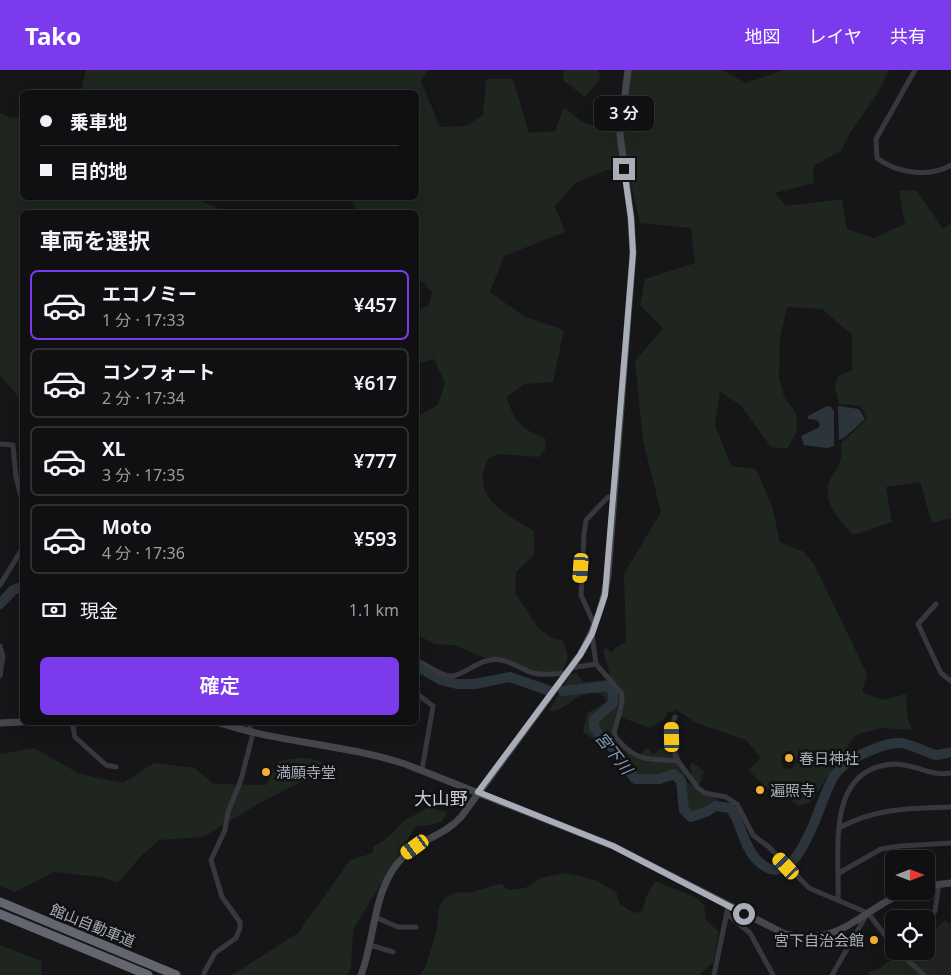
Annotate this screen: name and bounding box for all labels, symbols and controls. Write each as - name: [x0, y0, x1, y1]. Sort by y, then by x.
- text: Tako: [25, 19, 81, 52]
- text: 地図: [745, 24, 781, 48]
- text: レイヤ: [809, 24, 862, 48]
- text: 共有: [890, 24, 926, 48]
- callout: 3 分: [594, 97, 654, 132]
- text: 3 分: [609, 102, 639, 124]
- text: 乗車地: [70, 109, 127, 135]
- text: 目的地: [70, 158, 127, 184]
- route end: [613, 158, 635, 180]
- text: 車両を選択: [40, 225, 150, 255]
- text: エコノミー: [102, 281, 197, 307]
- icon: car: [42, 283, 87, 328]
- text: ¥457: [354, 292, 397, 318]
- text: 1 分 · 17:33: [102, 309, 185, 331]
- text: コンフォート: [102, 359, 215, 385]
- icon: car: [42, 361, 87, 406]
- text: ¥617: [354, 370, 397, 396]
- text: 2 分 · 17:34: [102, 387, 185, 409]
- text: XL: [102, 436, 125, 462]
- icon: car: [42, 439, 87, 484]
- text: ¥777: [354, 448, 397, 474]
- text: 3 分 · 17:35: [102, 464, 185, 486]
- text: Moto: [102, 514, 152, 540]
- icon: car: [42, 517, 87, 562]
- text: ¥593: [354, 526, 397, 552]
- text: 4 分 · 17:36: [102, 542, 185, 564]
- car: [572, 553, 589, 583]
- icon: cash: [40, 596, 68, 624]
- text: 現金: [80, 598, 118, 624]
- text: 1.1 km: [349, 599, 399, 621]
- button: 確定: [40, 657, 399, 715]
- car: [664, 722, 679, 752]
- water label: 宮下川: [591, 727, 639, 780]
- place label: 春日神社: [799, 748, 859, 768]
- marker: 春日神社: [783, 752, 795, 764]
- place label: 満願寺堂: [276, 762, 336, 782]
- marker: 満願寺堂: [260, 766, 272, 778]
- place label: 遍照寺: [770, 780, 815, 800]
- marker: 遍照寺: [754, 784, 766, 796]
- district label: 大山野: [414, 786, 468, 810]
- car: [398, 832, 431, 862]
- car: [770, 850, 801, 882]
- north arrow: [885, 850, 935, 900]
- map controls: [885, 850, 935, 960]
- street label: 館山自動車道: [48, 899, 138, 951]
- route start: [733, 903, 755, 925]
- button: locate: [885, 910, 935, 960]
- place label: 宮下自治会館: [774, 930, 864, 950]
- marker: 宮下自治会館: [868, 934, 880, 946]

